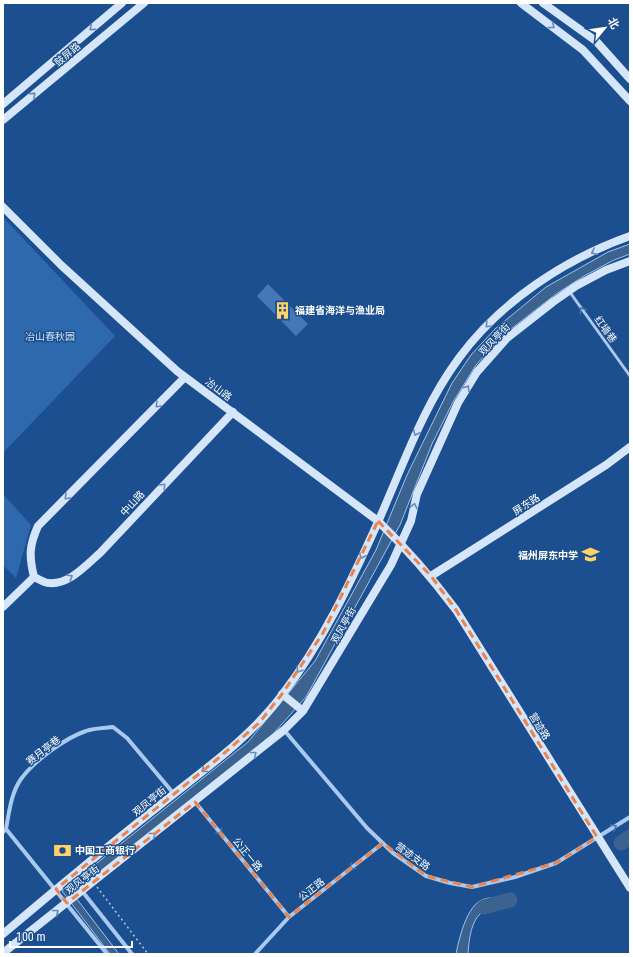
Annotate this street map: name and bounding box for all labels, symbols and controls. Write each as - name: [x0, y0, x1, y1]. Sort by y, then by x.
- north arrow: [585, 8, 625, 48]
- text: 北: [605, 15, 622, 31]
- one-way arrow: [547, 22, 554, 29]
- one-way arrow: [89, 24, 97, 31]
- street label: 鼓屏路: [52, 41, 82, 68]
- one-way arrow: [28, 93, 36, 100]
- one-way arrow: [591, 247, 599, 255]
- building icon: 福建省海洋与渔业局: [272, 300, 292, 320]
- place label: 福建省海洋与渔业局: [295, 305, 385, 316]
- one-way arrow: [580, 308, 587, 315]
- street label: 红墙巷: [592, 314, 619, 345]
- one-way arrow: [485, 320, 493, 328]
- street label: 观风亭街: [477, 321, 512, 358]
- park label: 冶山春秋园: [25, 331, 75, 342]
- street label: 冶山路: [203, 376, 234, 403]
- one-way arrow: [462, 385, 470, 392]
- one-way arrow: [155, 400, 163, 408]
- one-way arrow: [413, 428, 421, 436]
- one-way arrow: [158, 483, 166, 491]
- street label: 中山路: [118, 489, 147, 518]
- one-way arrow: [64, 492, 72, 500]
- street label: 屏东路: [511, 492, 542, 517]
- one-way arrow: [409, 503, 417, 510]
- school or university icon: 福州屏东中学: [581, 545, 601, 565]
- place label: 福州屏东中学: [518, 549, 578, 561]
- one-way arrow: [359, 552, 367, 560]
- one-way arrow: [66, 575, 73, 582]
- street label: 观风亭街: [329, 605, 358, 645]
- one-way arrow: [296, 666, 303, 673]
- street label: 营迹路: [527, 711, 552, 742]
- street label: 赛月亭巷: [24, 734, 62, 767]
- one-way arrow: [250, 752, 257, 759]
- one-way arrow: [202, 765, 209, 772]
- street label: 观凤亭街: [130, 785, 168, 818]
- one-way arrow: [610, 824, 617, 832]
- one-way arrow: [215, 827, 222, 834]
- one-way arrow: [148, 833, 155, 840]
- street label: 公正一路: [231, 835, 264, 873]
- bank icon: 中国工商银行: [52, 840, 72, 860]
- street label: 营迹支路: [393, 840, 432, 873]
- place label: 中国工商银行: [75, 845, 135, 856]
- street label: 观风亭街: [63, 863, 101, 896]
- one-way arrow: [350, 863, 357, 870]
- street label: 公正路: [296, 876, 327, 903]
- one-way arrow: [51, 909, 58, 916]
- scale bar: [10, 923, 132, 949]
- text: 100 m: [16, 930, 46, 944]

